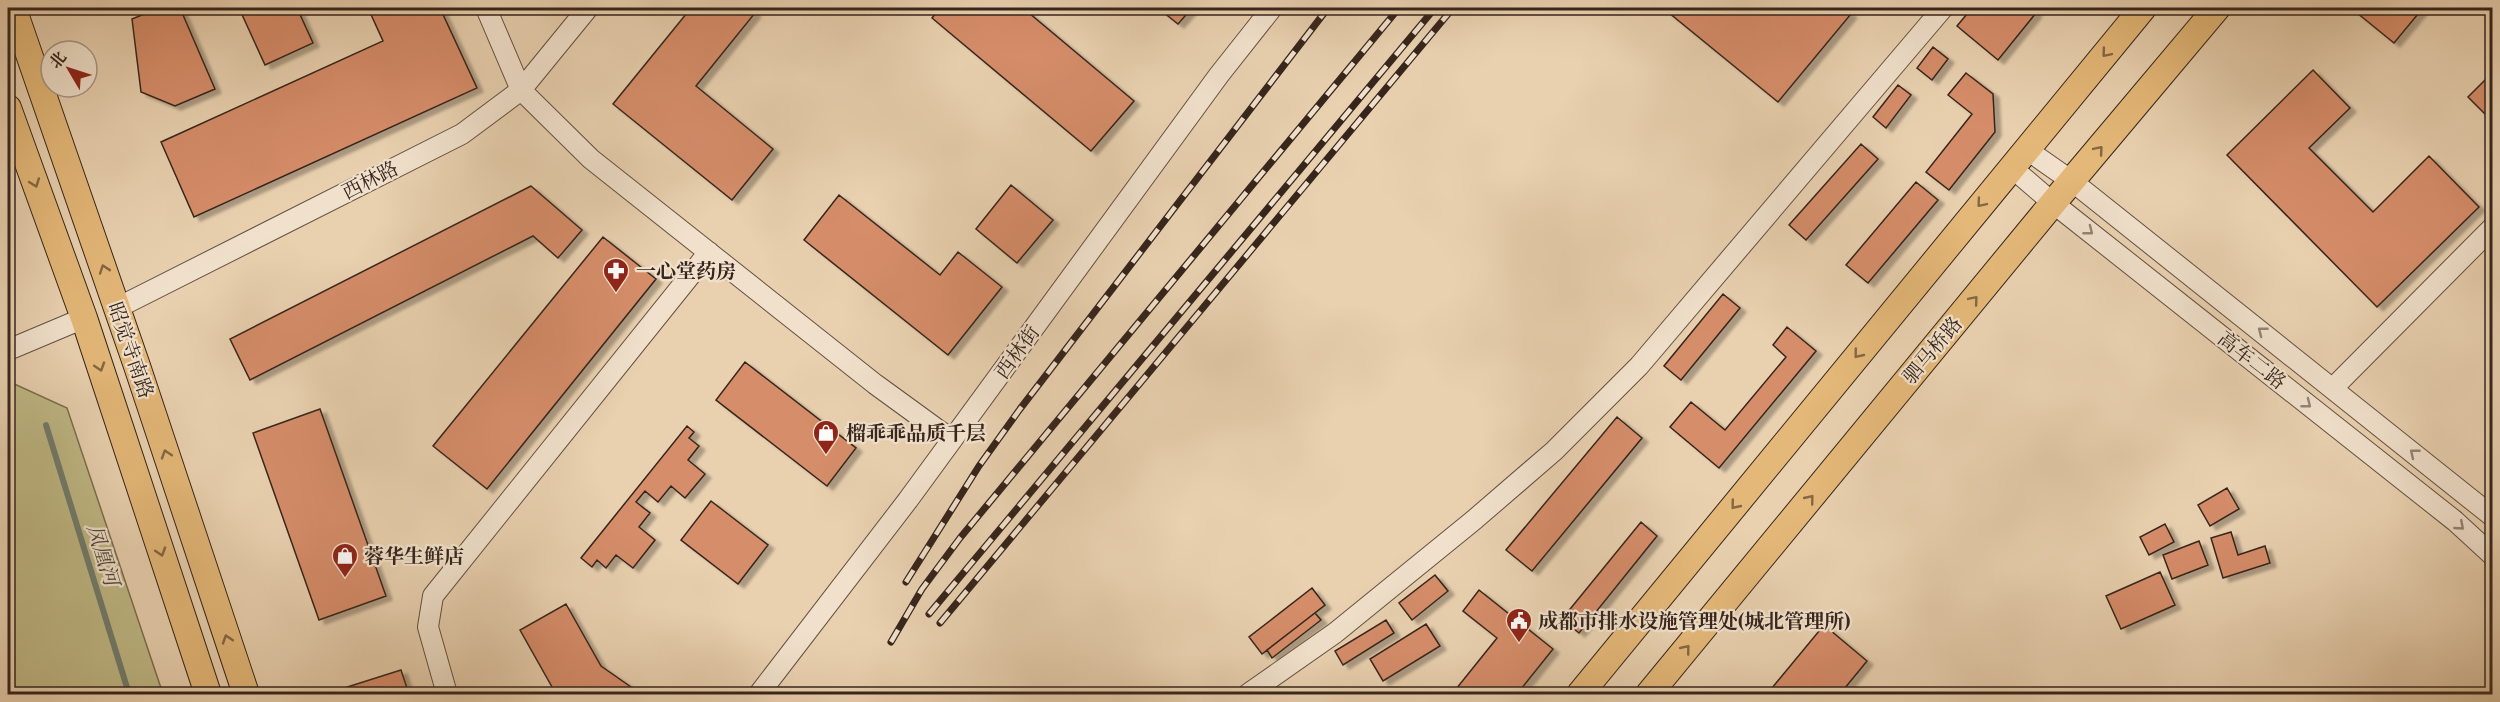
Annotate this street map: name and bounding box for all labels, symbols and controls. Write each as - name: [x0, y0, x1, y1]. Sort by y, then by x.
- north arrow: [39, 39, 99, 99]
- one-way arrow: [2102, 46, 2113, 57]
- text: 北: [45, 48, 71, 73]
- one-way arrow: [2092, 146, 2103, 157]
- street label: 西林路: [338, 157, 403, 206]
- one-way arrow: [27, 177, 40, 188]
- one-way arrow: [1978, 196, 1989, 207]
- one-way arrow: [2082, 223, 2093, 234]
- pharmacy icon: 一心堂药房: [601, 256, 631, 294]
- place label: 一心堂药房: [636, 260, 736, 285]
- one-way arrow: [98, 264, 111, 275]
- one-way arrow: [1967, 296, 1978, 307]
- street label: 昭觉寺南路: [101, 299, 158, 402]
- street label: 驷马桥路: [1898, 312, 1968, 390]
- street label: 西林街: [990, 321, 1046, 384]
- street label: 高车二路: [2212, 327, 2290, 396]
- one-way arrow: [2258, 328, 2269, 339]
- one-way arrow: [1854, 347, 1865, 358]
- one-way arrow: [93, 361, 106, 372]
- one-way arrow: [2301, 397, 2312, 408]
- shop icon: 榴乖乖品质千层: [811, 418, 841, 456]
- place label: 榴乖乖品质千层: [846, 422, 986, 447]
- one-way arrow: [161, 449, 173, 460]
- one-way arrow: [2410, 450, 2421, 461]
- one-way arrow: [1802, 495, 1813, 506]
- one-way arrow: [1731, 498, 1742, 509]
- one-way arrow: [2453, 519, 2464, 530]
- water label: 凤凰河: [80, 521, 125, 593]
- shop icon: 蓉华生鲜店: [330, 541, 360, 579]
- place label: 蓉华生鲜店: [364, 545, 464, 570]
- one-way arrow: [154, 546, 167, 557]
- public building icon: 成都市排水设施管理处(城北管理所): [1504, 606, 1534, 644]
- place label: 成都市排水设施管理处(城北管理所): [1538, 610, 1850, 635]
- one-way arrow: [222, 634, 234, 645]
- one-way arrow: [1679, 645, 1690, 656]

